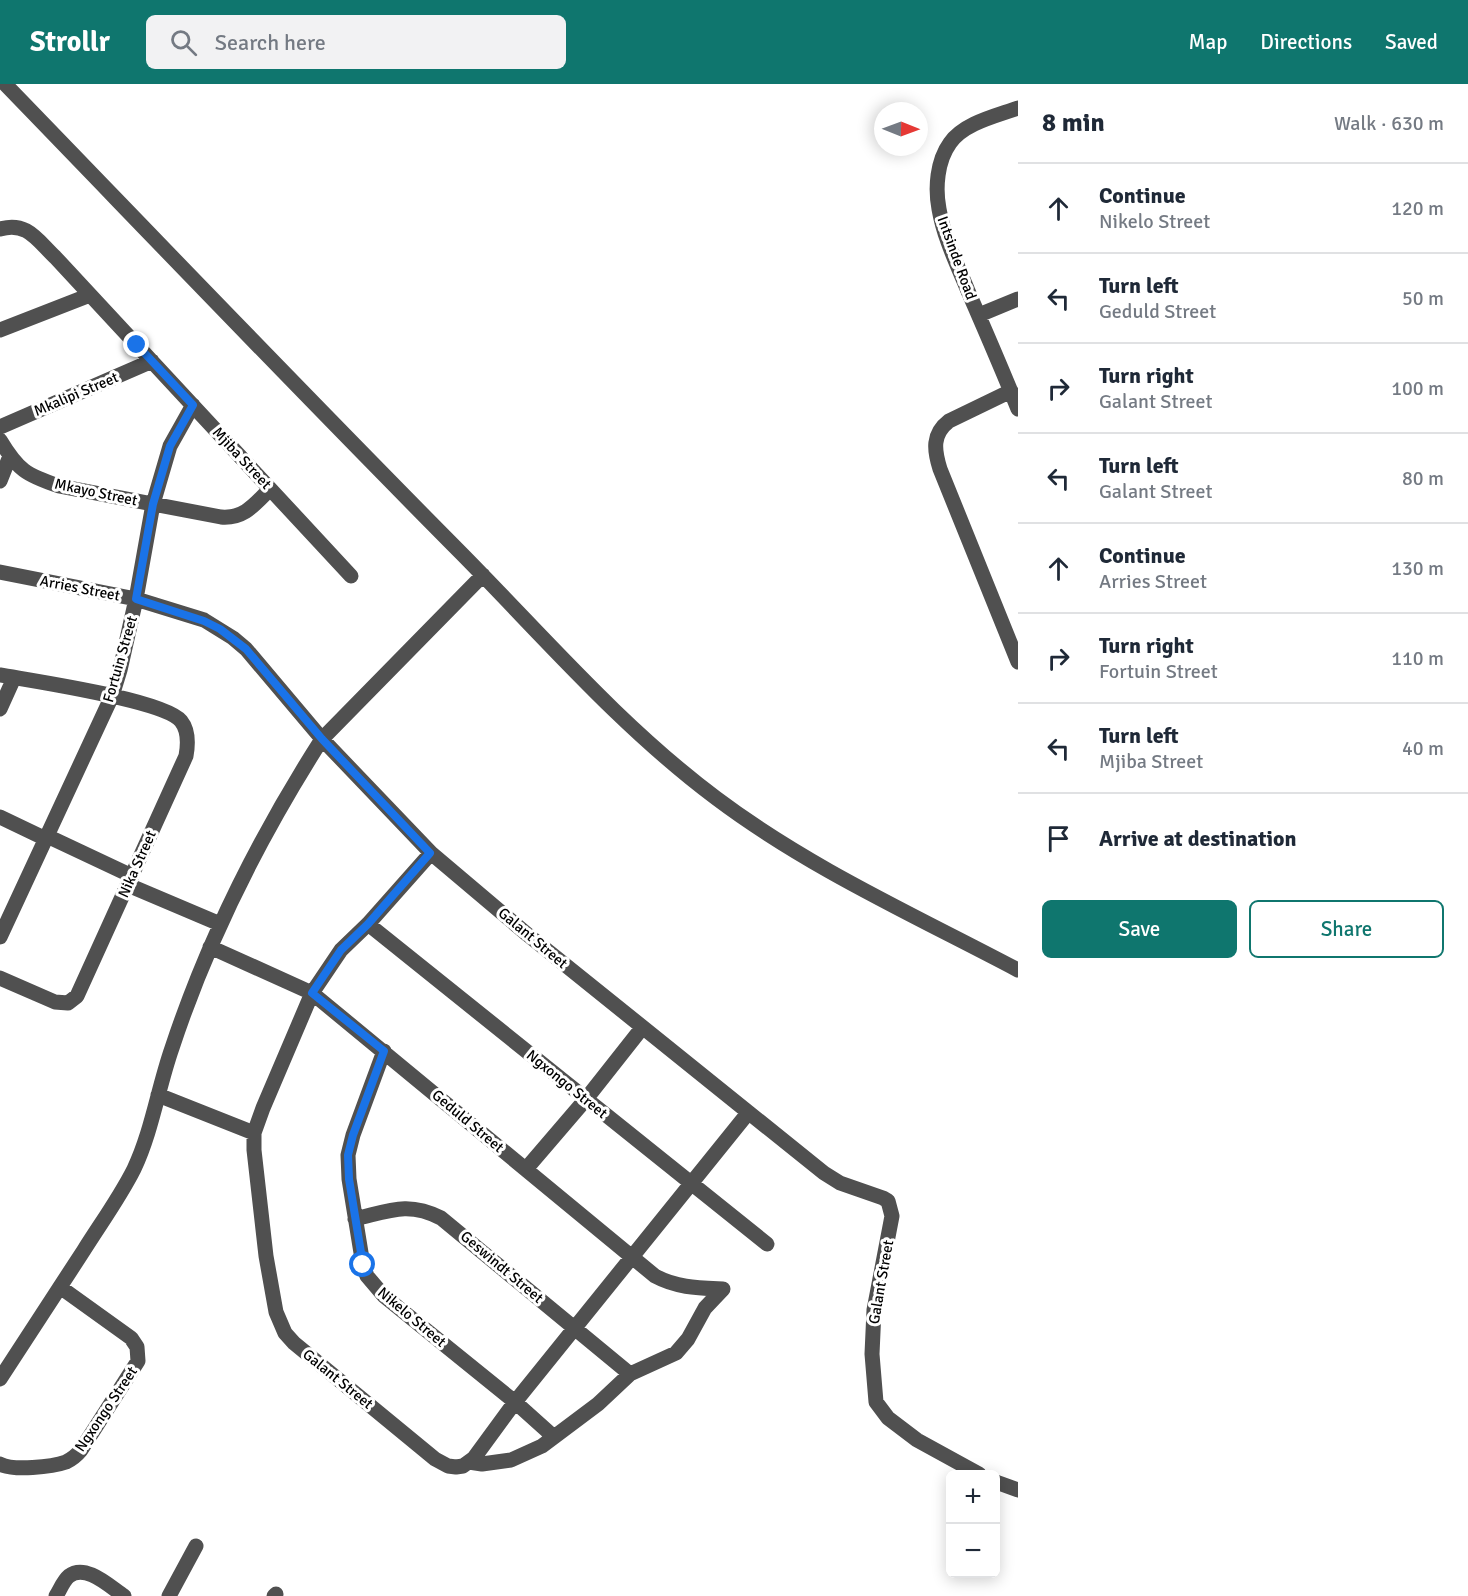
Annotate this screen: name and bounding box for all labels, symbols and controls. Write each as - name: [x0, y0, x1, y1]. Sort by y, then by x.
- search box: [146, 15, 566, 69]
- text: Strollr: [30, 25, 110, 59]
- icon: search: [167, 26, 200, 59]
- text: Search here: [215, 29, 326, 56]
- text: Map: [1189, 29, 1227, 55]
- text: Directions: [1260, 29, 1352, 55]
- text: Saved: [1385, 29, 1438, 55]
- north arrow: [874, 102, 928, 156]
- text: 8 min: [1042, 107, 1105, 139]
- text: Walk · 630 m: [1334, 111, 1444, 136]
- text: Continue: [1099, 182, 1186, 209]
- icon: ahead: [1042, 192, 1075, 225]
- text: 120 m: [1391, 196, 1444, 221]
- text: Nikelo Street: [1099, 209, 1210, 234]
- street label: Intsinde Road: [934, 214, 980, 302]
- text: Turn left: [1099, 272, 1179, 299]
- icon: left: [1042, 282, 1075, 315]
- text: 50 m: [1402, 286, 1444, 311]
- text: Geduld Street: [1099, 299, 1216, 324]
- route end: [123, 331, 149, 357]
- text: Turn right: [1099, 362, 1194, 389]
- street label: Mkalipi Street: [31, 368, 121, 420]
- icon: right: [1042, 372, 1075, 405]
- text: 100 m: [1391, 376, 1444, 401]
- text: Galant Street: [1099, 389, 1212, 414]
- street label: Mjiba Street: [209, 423, 275, 493]
- text: Turn left: [1099, 452, 1179, 479]
- icon: left: [1042, 462, 1075, 495]
- text: 80 m: [1402, 466, 1444, 491]
- street label: Mkayo Street: [53, 474, 139, 510]
- text: Galant Street: [1099, 479, 1212, 504]
- text: Continue: [1099, 542, 1186, 569]
- icon: ahead: [1042, 552, 1075, 585]
- text: 130 m: [1391, 556, 1444, 581]
- text: Arries Street: [1099, 569, 1207, 594]
- street label: Arries Street: [39, 571, 121, 605]
- street label: Fortuin Street: [99, 614, 141, 704]
- text: Turn right: [1099, 632, 1194, 659]
- icon: right: [1042, 642, 1075, 675]
- text: 110 m: [1391, 646, 1444, 671]
- text: Fortuin Street: [1099, 659, 1218, 684]
- text: Turn left: [1099, 722, 1179, 749]
- icon: left: [1042, 732, 1075, 765]
- text: 40 m: [1402, 736, 1444, 761]
- text: Mjiba Street: [1099, 749, 1203, 774]
- icon: arrive: [1042, 822, 1075, 855]
- text: Arrive at destination: [1099, 825, 1296, 852]
- street label: Nika Street: [114, 828, 160, 900]
- button: Save: [1042, 900, 1237, 958]
- button: Share: [1249, 900, 1444, 958]
- street label: Galant Street: [495, 904, 571, 972]
- street label: Ngxongo Street: [523, 1046, 611, 1122]
- street label: Geduld Street: [429, 1086, 507, 1156]
- street label: Geswindt Street: [457, 1227, 547, 1307]
- street label: Galant Street: [865, 1239, 897, 1325]
- route start: [349, 1251, 375, 1277]
- street label: Nikelo Street: [374, 1283, 450, 1351]
- street label: Galant Street: [299, 1345, 377, 1413]
- street label: Ngxongo Street: [71, 1363, 141, 1455]
- map controls: [946, 1470, 1000, 1578]
- button: +: [946, 1470, 1000, 1524]
- button: −: [946, 1524, 1000, 1578]

